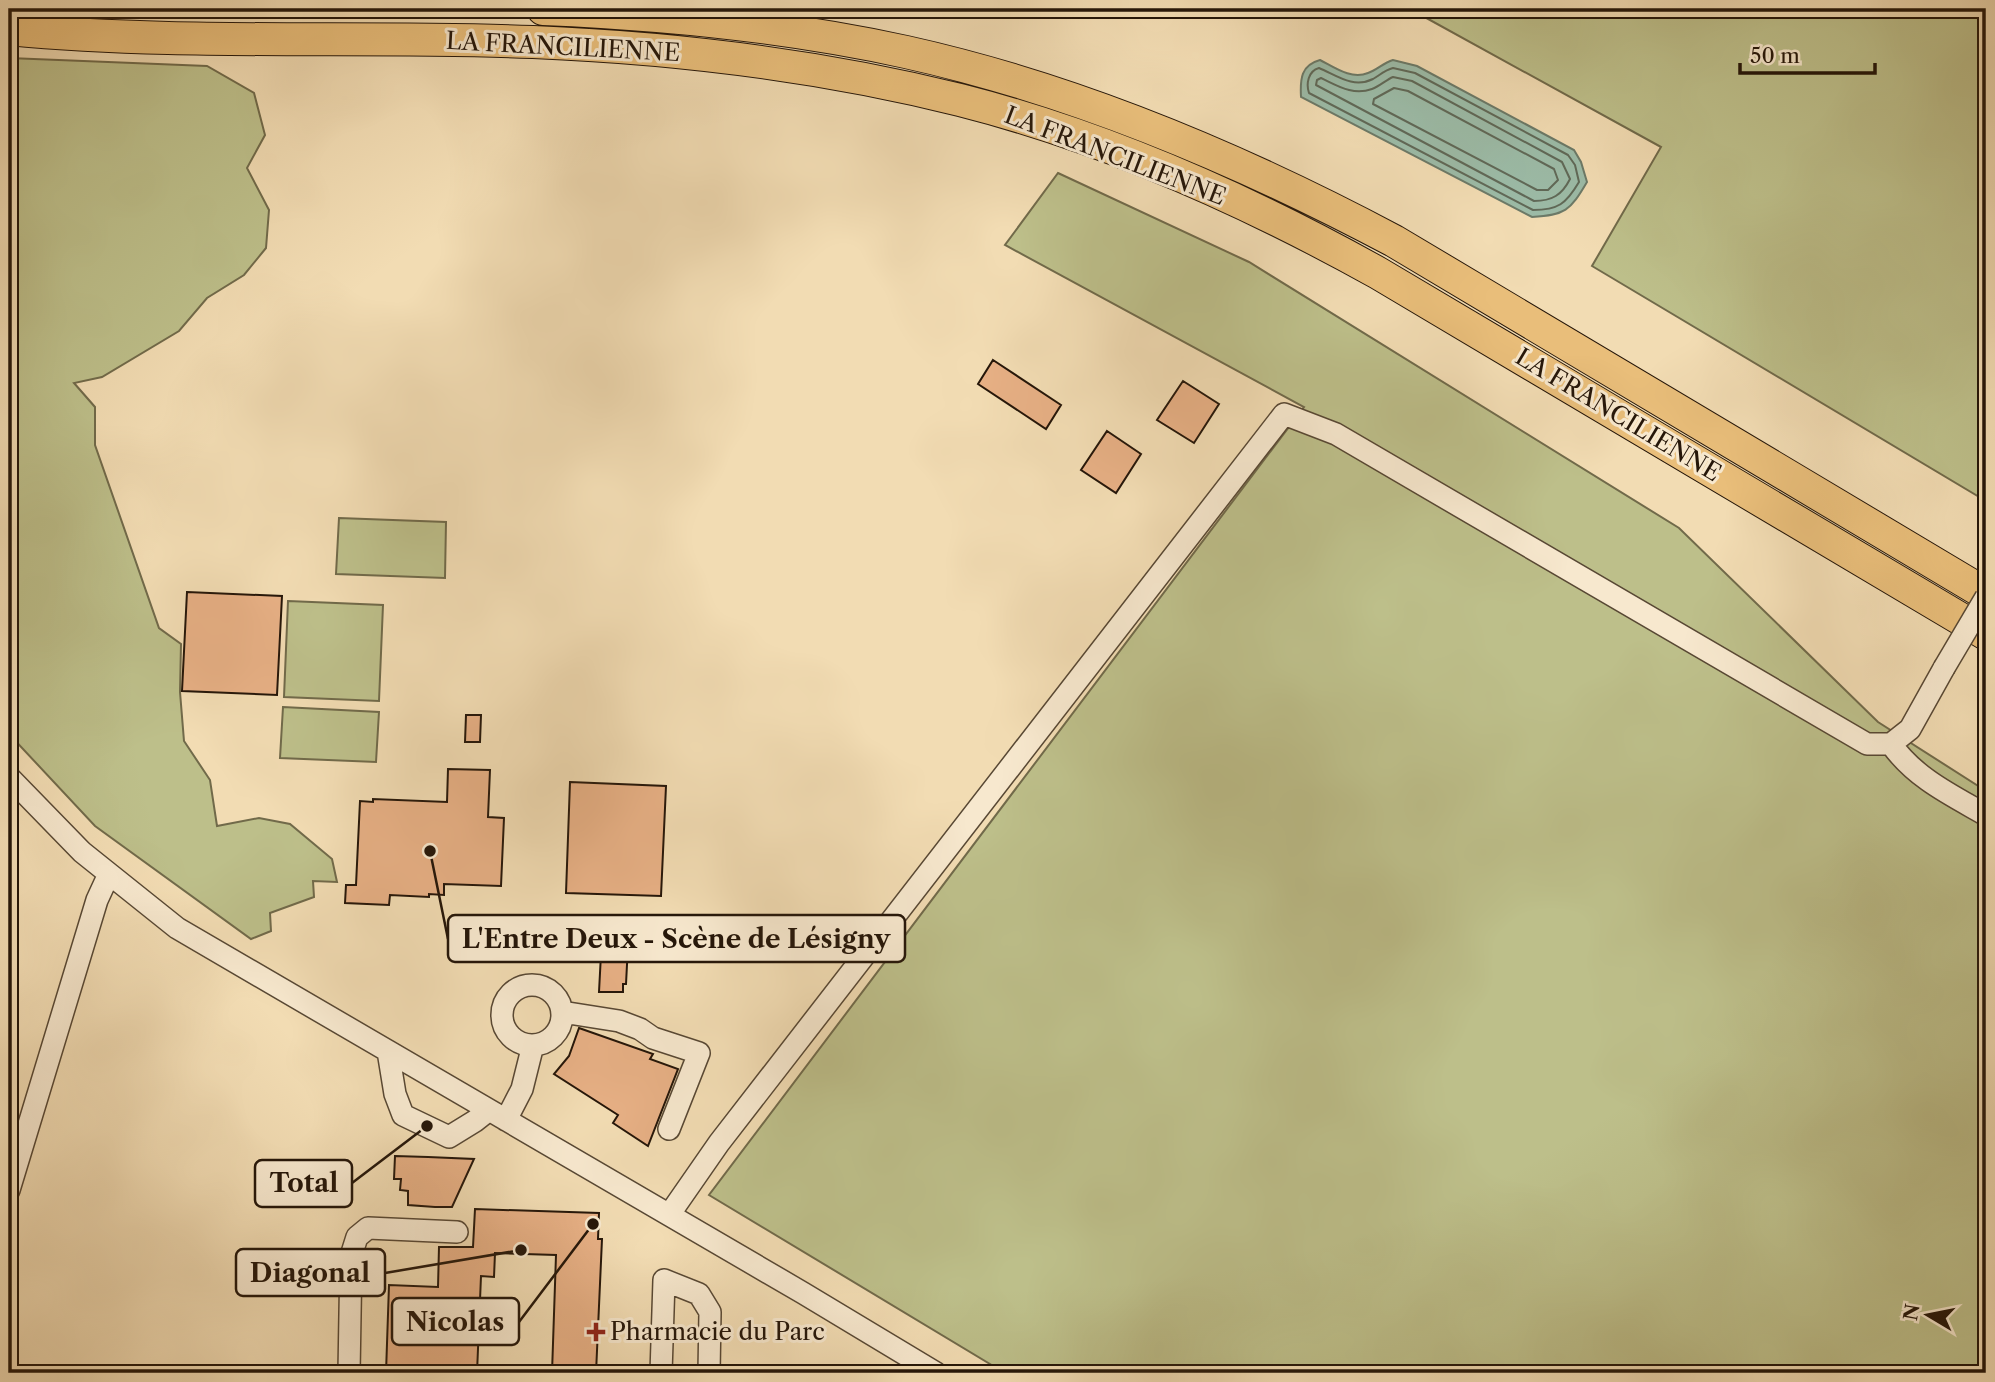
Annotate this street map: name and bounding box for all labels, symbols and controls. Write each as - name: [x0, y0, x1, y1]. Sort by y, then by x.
- street label: LA FRANCILIENNE: [445, 26, 681, 67]
- scale bar: [1740, 32, 1874, 76]
- text: 50 m: [1750, 43, 1800, 68]
- street label: LA FRANCILIENNE: [1001, 100, 1230, 211]
- street label: LA FRANCILIENNE: [1510, 342, 1726, 487]
- callout: L'Entre Deux - Scène de Lésigny: [448, 915, 905, 962]
- text: L'Entre Deux - Scène de Lésigny: [462, 923, 891, 955]
- callout: Total: [255, 1160, 352, 1207]
- text: Total: [270, 1167, 338, 1199]
- callout: Diagonal: [236, 1249, 385, 1296]
- text: Diagonal: [250, 1257, 370, 1289]
- north arrow: [1894, 1280, 1964, 1350]
- callout: Nicolas: [392, 1298, 519, 1345]
- text: N: [1899, 1302, 1925, 1322]
- text: Nicolas: [406, 1306, 504, 1338]
- place label: Pharmacie du Parc: [610, 1317, 825, 1346]
- marker: Pharmacie du Parc: [588, 1324, 604, 1340]

